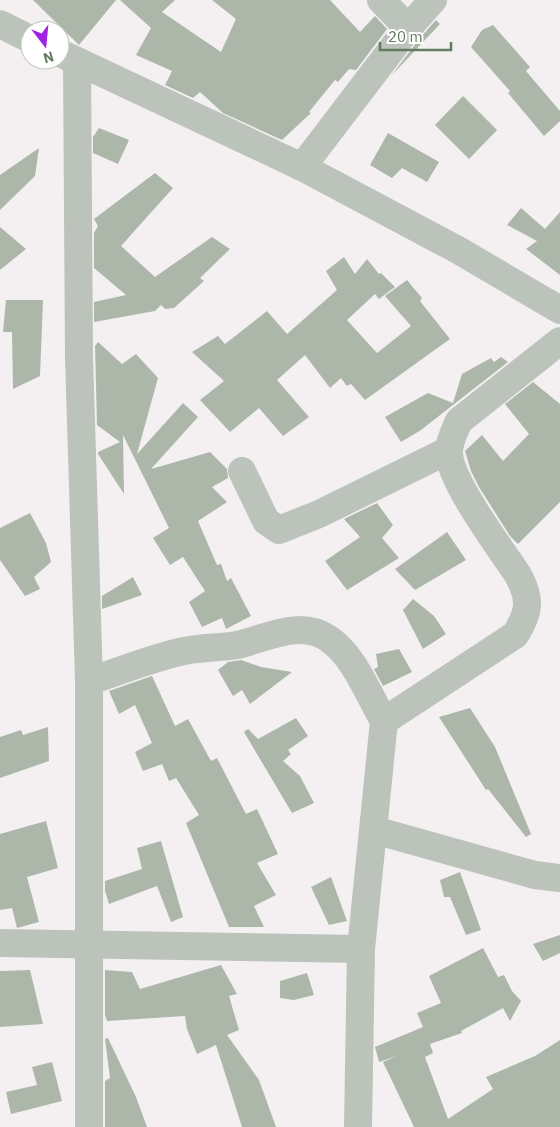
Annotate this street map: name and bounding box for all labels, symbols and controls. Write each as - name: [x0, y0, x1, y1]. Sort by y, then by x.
- north arrow: [20, 20, 70, 70]
- scale bar: [380, 20, 451, 52]
- text: 20 m: [388, 27, 423, 46]
- text: N: [41, 47, 56, 68]

